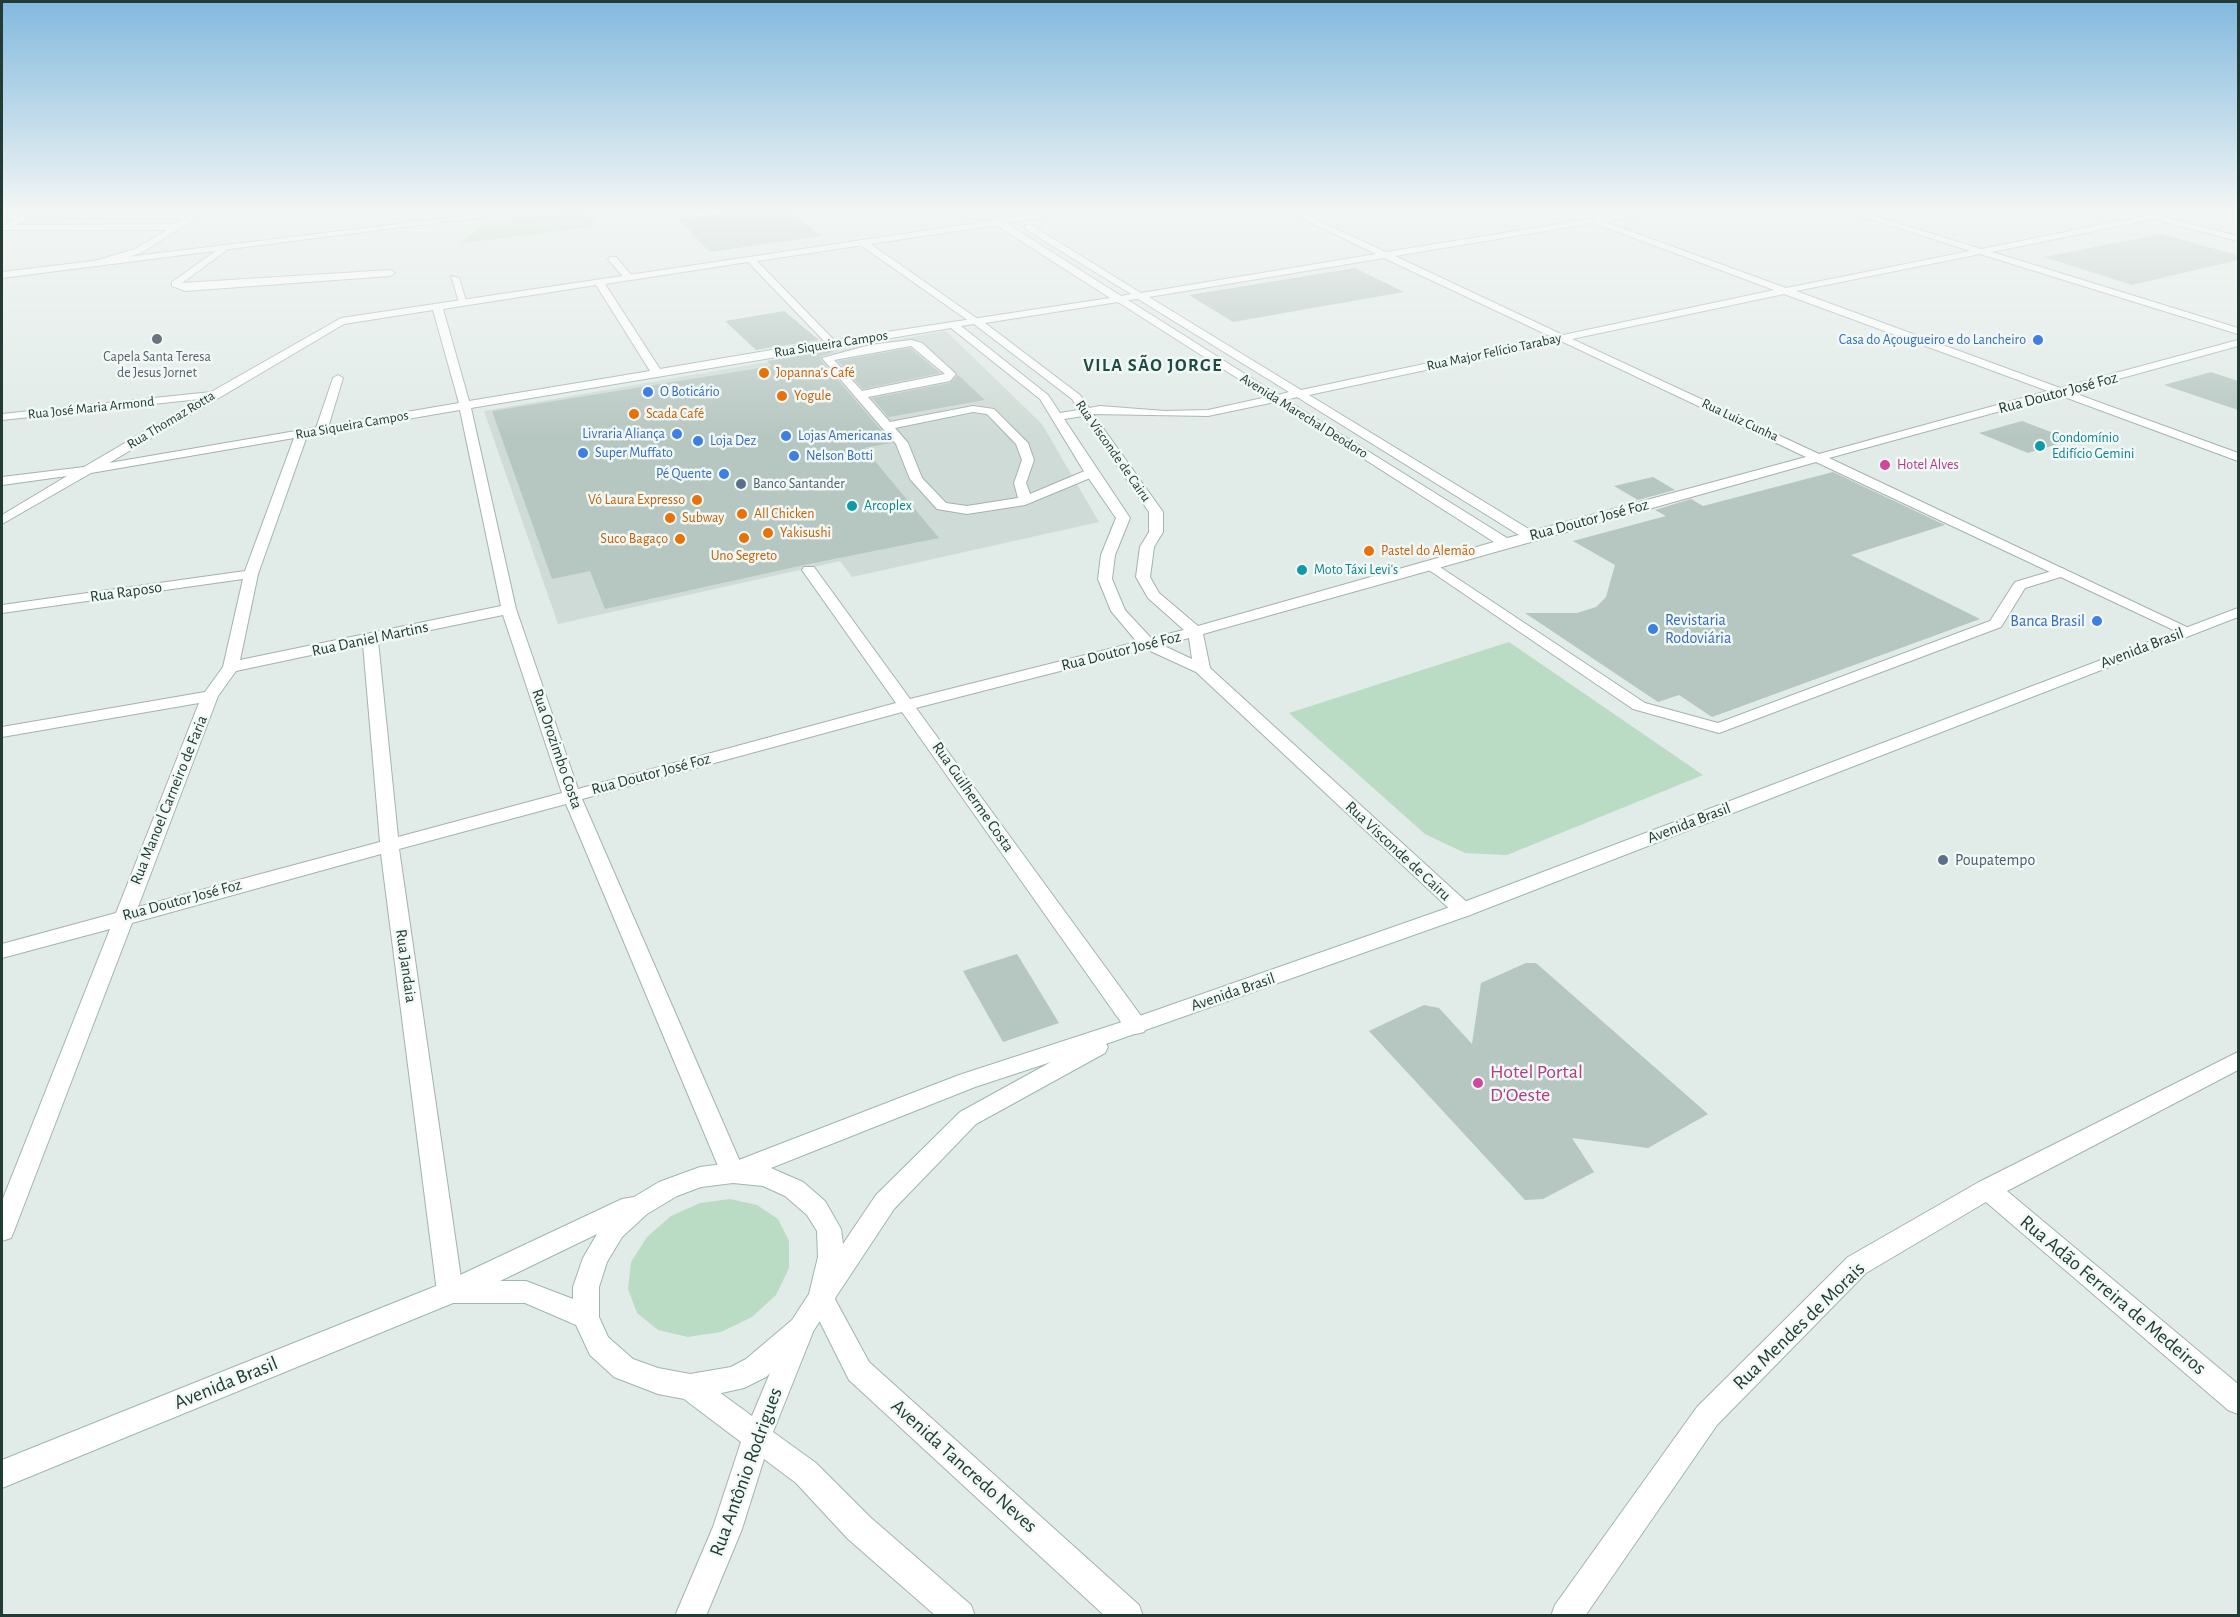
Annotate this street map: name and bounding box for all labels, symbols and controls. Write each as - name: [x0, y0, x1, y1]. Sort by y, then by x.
- street label: Rua Siqueira Campos: [773, 327, 889, 361]
- street label: Rua Major Felício Tarabay: [1425, 329, 1563, 375]
- marker: Capela Santa Teresa de Jesus Jornet: [150, 332, 164, 346]
- place label: Casa do Açougueiro e do Lancheiro: [1839, 332, 2026, 348]
- marker: Casa do Açougueiro e do Lancheiro: [2031, 333, 2045, 347]
- place label: Capela Santa Teresa de Jesus Jornet: [103, 349, 211, 382]
- district label: VILA SÃO JORGE: [1083, 355, 1223, 377]
- place label: Jopanna's Café: [776, 365, 855, 381]
- marker: Jopanna's Café: [757, 366, 771, 380]
- street label: Rua Doutor José Foz: [1996, 368, 2120, 418]
- street label: Avenida Marechal Deodoro: [1237, 370, 1371, 462]
- place label: O Boticário: [660, 384, 720, 400]
- marker: O Boticário: [641, 385, 655, 399]
- street label: Rua Thomaz Rotta: [124, 387, 218, 453]
- place label: Yogule: [794, 388, 831, 404]
- marker: Yogule: [775, 389, 789, 403]
- street label: Rua José Maria Armond: [27, 393, 155, 423]
- street label: Rua Luiz Cunha: [1699, 395, 1781, 445]
- street label: Rua Visconde de Cairu: [1072, 397, 1154, 505]
- place label: Scada Café: [646, 406, 704, 422]
- street label: Rua Siqueira Campos: [294, 407, 410, 443]
- marker: Scada Café: [627, 407, 641, 421]
- place label: Livraria Aliança: [582, 426, 665, 442]
- marker: Livraria Aliança: [670, 427, 684, 441]
- place label: Lojas Americanas: [798, 428, 892, 444]
- marker: Lojas Americanas: [779, 429, 793, 443]
- place label: Condomínio Edifício Gemini: [2052, 430, 2134, 462]
- place label: Loja Dez: [710, 433, 756, 449]
- marker: Loja Dez: [691, 434, 705, 448]
- marker: Condomínio Edifício Gemini: [2033, 439, 2047, 453]
- place label: Super Muffato: [595, 445, 673, 461]
- marker: Super Muffato: [576, 446, 590, 460]
- place label: Nelson Botti: [806, 448, 873, 464]
- marker: Nelson Botti: [787, 449, 801, 463]
- place label: Hotel Alves: [1897, 457, 1959, 473]
- marker: Hotel Alves: [1878, 458, 1892, 472]
- place label: Pé Quente: [656, 466, 712, 482]
- marker: Pé Quente: [717, 467, 731, 481]
- place label: Banco Santander: [753, 476, 845, 492]
- marker: Banco Santander: [734, 477, 748, 491]
- place label: Vó Laura Expresso: [588, 492, 685, 508]
- marker: Vó Laura Expresso: [690, 493, 704, 507]
- street label: Rua Doutor José Foz: [1527, 495, 1651, 545]
- place label: Arcoplex: [864, 498, 912, 514]
- marker: Arcoplex: [845, 499, 859, 513]
- place label: All Chicken: [754, 506, 814, 522]
- marker: All Chicken: [735, 507, 749, 521]
- place label: Subway: [682, 510, 724, 526]
- marker: Subway: [663, 511, 677, 525]
- place label: Yakisushi: [780, 525, 831, 541]
- marker: Yakisushi: [761, 526, 775, 540]
- place label: Suco Bagaço: [600, 531, 668, 547]
- marker: Uno Segreto: [737, 531, 751, 545]
- marker: Suco Bagaço: [673, 532, 687, 546]
- place label: Pastel do Alemão: [1381, 543, 1475, 559]
- marker: Pastel do Alemão: [1362, 544, 1376, 558]
- place label: Uno Segreto: [711, 548, 777, 564]
- place label: Moto Táxi Levi's: [1314, 562, 1398, 578]
- marker: Moto Táxi Levi's: [1295, 563, 1309, 577]
- street label: Rua Raposo: [89, 577, 163, 607]
- place label: Revistaria Rodoviária: [1665, 610, 1731, 648]
- place label: Banca Brasil: [2010, 611, 2085, 631]
- marker: Banca Brasil: [2090, 614, 2104, 628]
- street label: Rua Daniel Martins: [310, 617, 430, 661]
- marker: Revistaria Rodoviária: [1646, 622, 1660, 636]
- street label: Avenida Brasil: [2098, 623, 2186, 673]
- street label: Rua Doutor José Foz: [1059, 627, 1183, 675]
- street label: Rua Orozimbo Costa: [527, 686, 587, 812]
- street label: Rua Manoel Carneiro de Faria: [126, 713, 212, 887]
- street label: Rua Guilherme Costa: [928, 738, 1018, 856]
- street label: Rua Doutor José Foz: [589, 749, 713, 799]
- street label: Rua Visconde de Cairu: [1341, 797, 1455, 905]
- street label: Avenida Brasil: [1645, 798, 1733, 848]
- place label: Poupatempo: [1955, 850, 2035, 870]
- marker: Poupatempo: [1936, 853, 1950, 867]
- street label: Rua Doutor José Foz: [120, 875, 244, 925]
- street label: Rua Jandaia: [391, 928, 421, 1004]
- street label: Avenida Brasil: [1188, 969, 1278, 1015]
- place label: Hotel Portal D'Oeste: [1490, 1060, 1583, 1107]
- marker: Hotel Portal D'Oeste: [1471, 1076, 1485, 1090]
- street label: Rua Adão Ferreira de Medeiros: [2015, 1210, 2211, 1380]
- street label: Rua Mendes de Morais: [1728, 1257, 1870, 1395]
- street label: Avenida Brasil: [171, 1351, 281, 1415]
- street label: Rua Antônio Rodrigues: [704, 1384, 788, 1560]
- street label: Avenida Tancredo Neves: [886, 1394, 1042, 1538]

